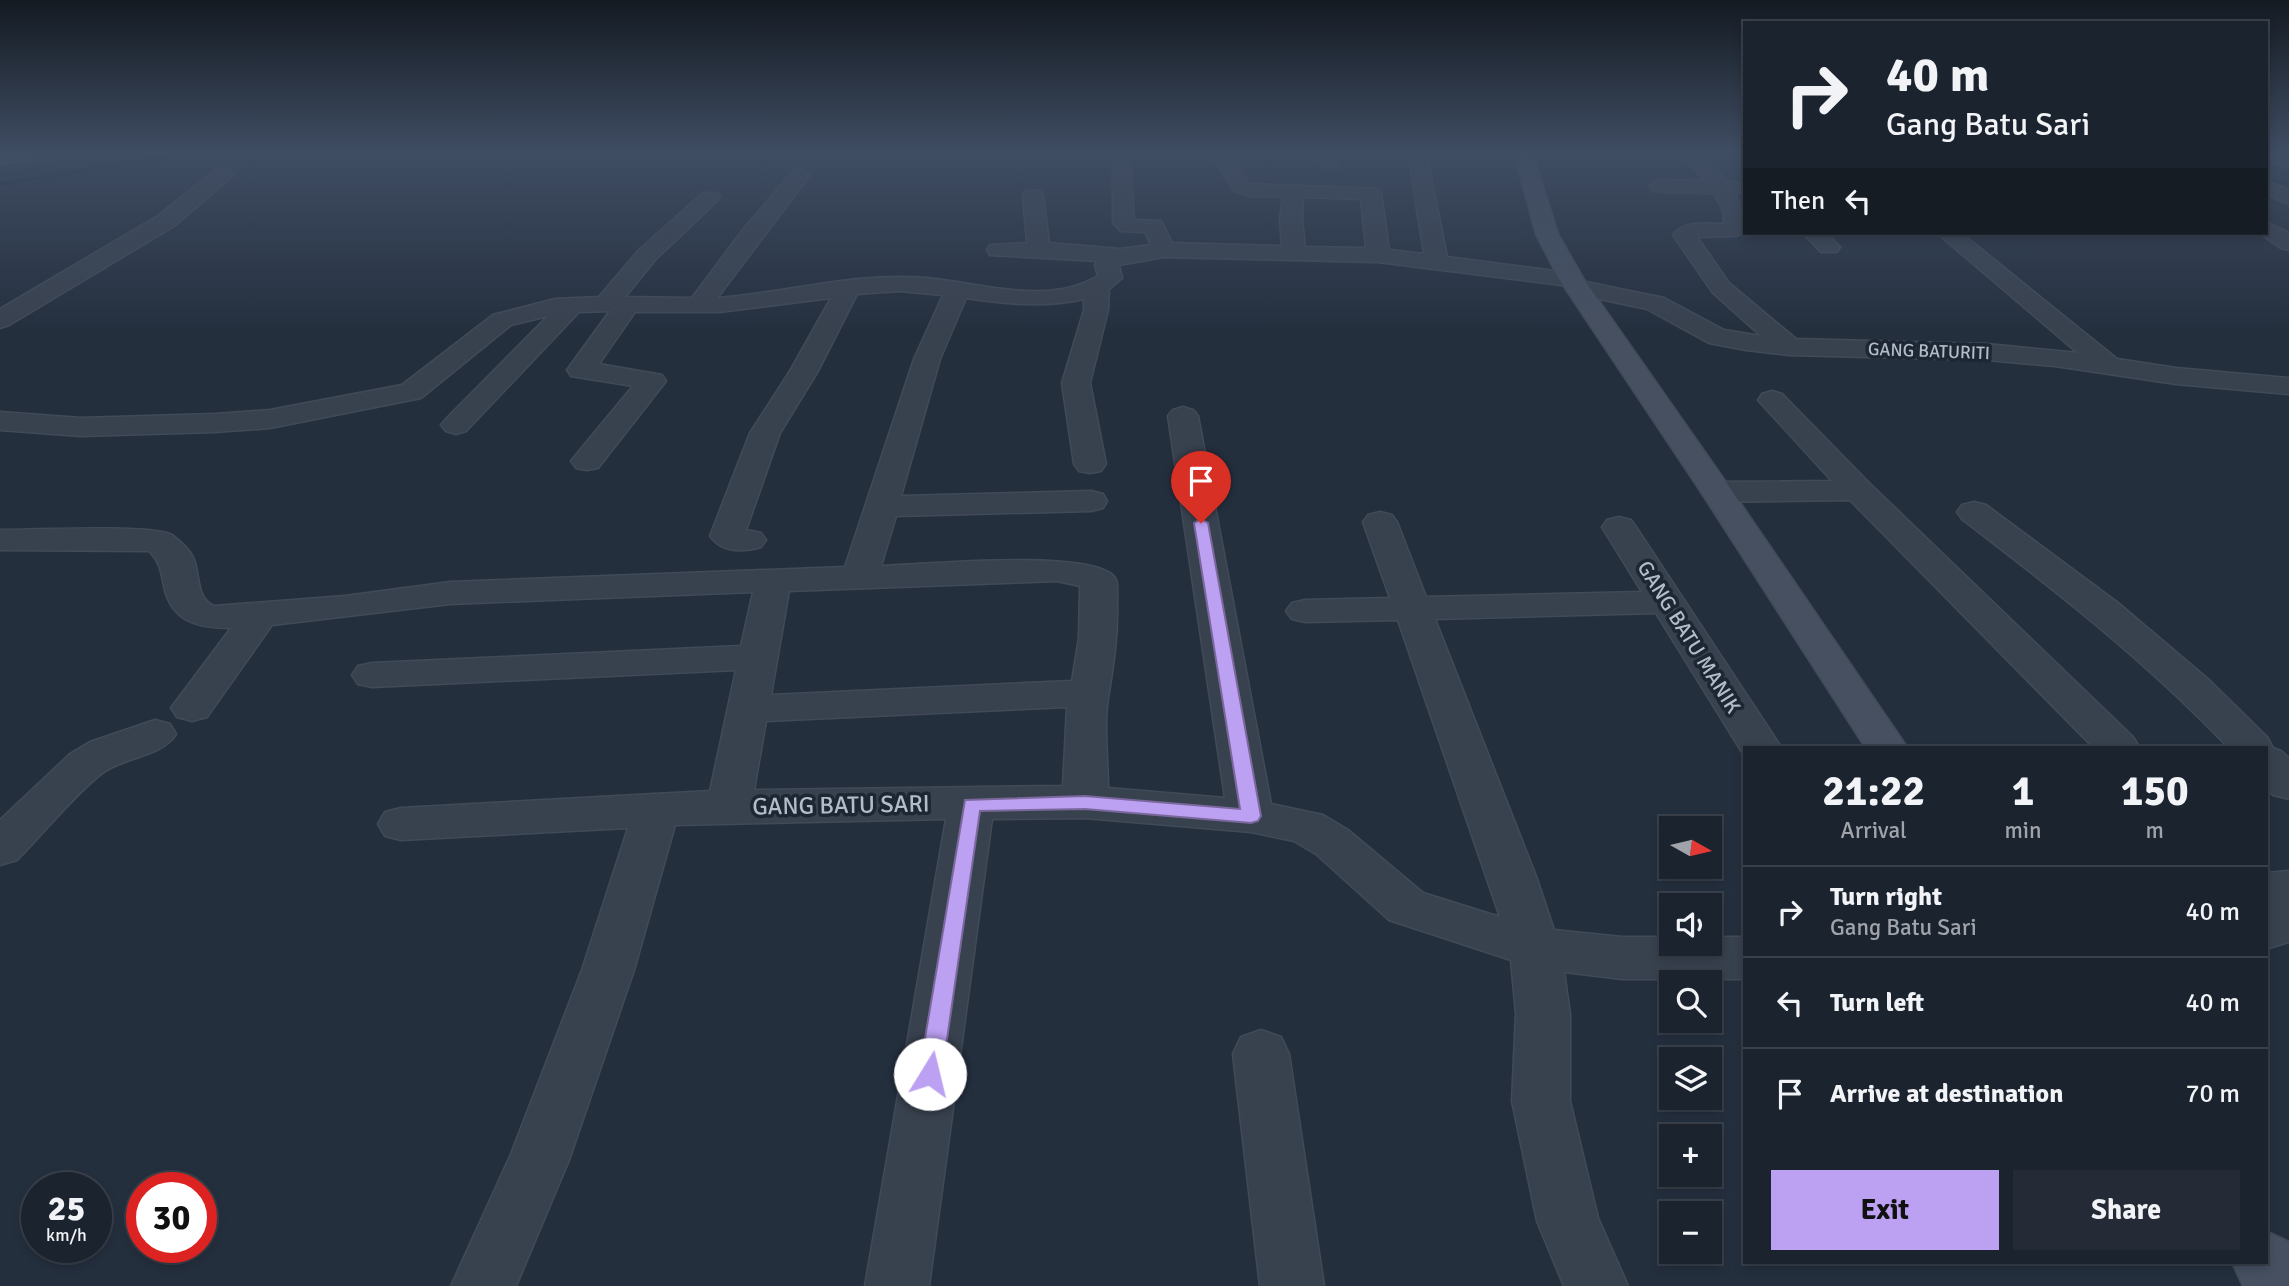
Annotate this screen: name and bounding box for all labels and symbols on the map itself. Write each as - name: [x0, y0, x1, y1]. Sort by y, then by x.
- street label: GANG BATURITI: [1868, 338, 1990, 364]
- pin: [1171, 451, 1231, 523]
- street label: GANG BATU MANIK: [1632, 556, 1747, 718]
- street label: GANG BATU SARI: [752, 788, 930, 822]
- north arrow: [1659, 816, 1722, 878]
- position arrow: [893, 1037, 967, 1111]
- speed limit sign: 30: [126, 1172, 217, 1263]

